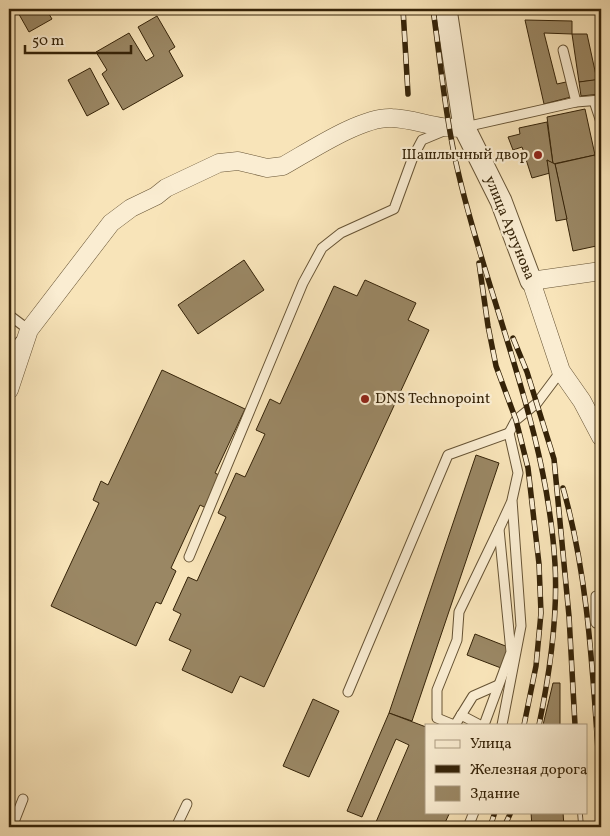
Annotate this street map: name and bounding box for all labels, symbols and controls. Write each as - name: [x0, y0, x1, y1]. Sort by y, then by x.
- scale bar: [25, 22, 131, 54]
- text: 50 m: [32, 31, 64, 52]
- place label: Шашлычный двор: [402, 145, 528, 166]
- marker: Шашлычный двор: [532, 149, 544, 161]
- street label: улица Аргунова: [479, 173, 539, 283]
- place label: DNS Technopoint: [375, 389, 490, 410]
- marker: DNS Technopoint: [359, 393, 371, 405]
- legend: [425, 724, 588, 814]
- text: Улица: [470, 734, 512, 755]
- text: Железная дорога: [470, 760, 587, 781]
- text: Здание: [470, 784, 520, 805]

